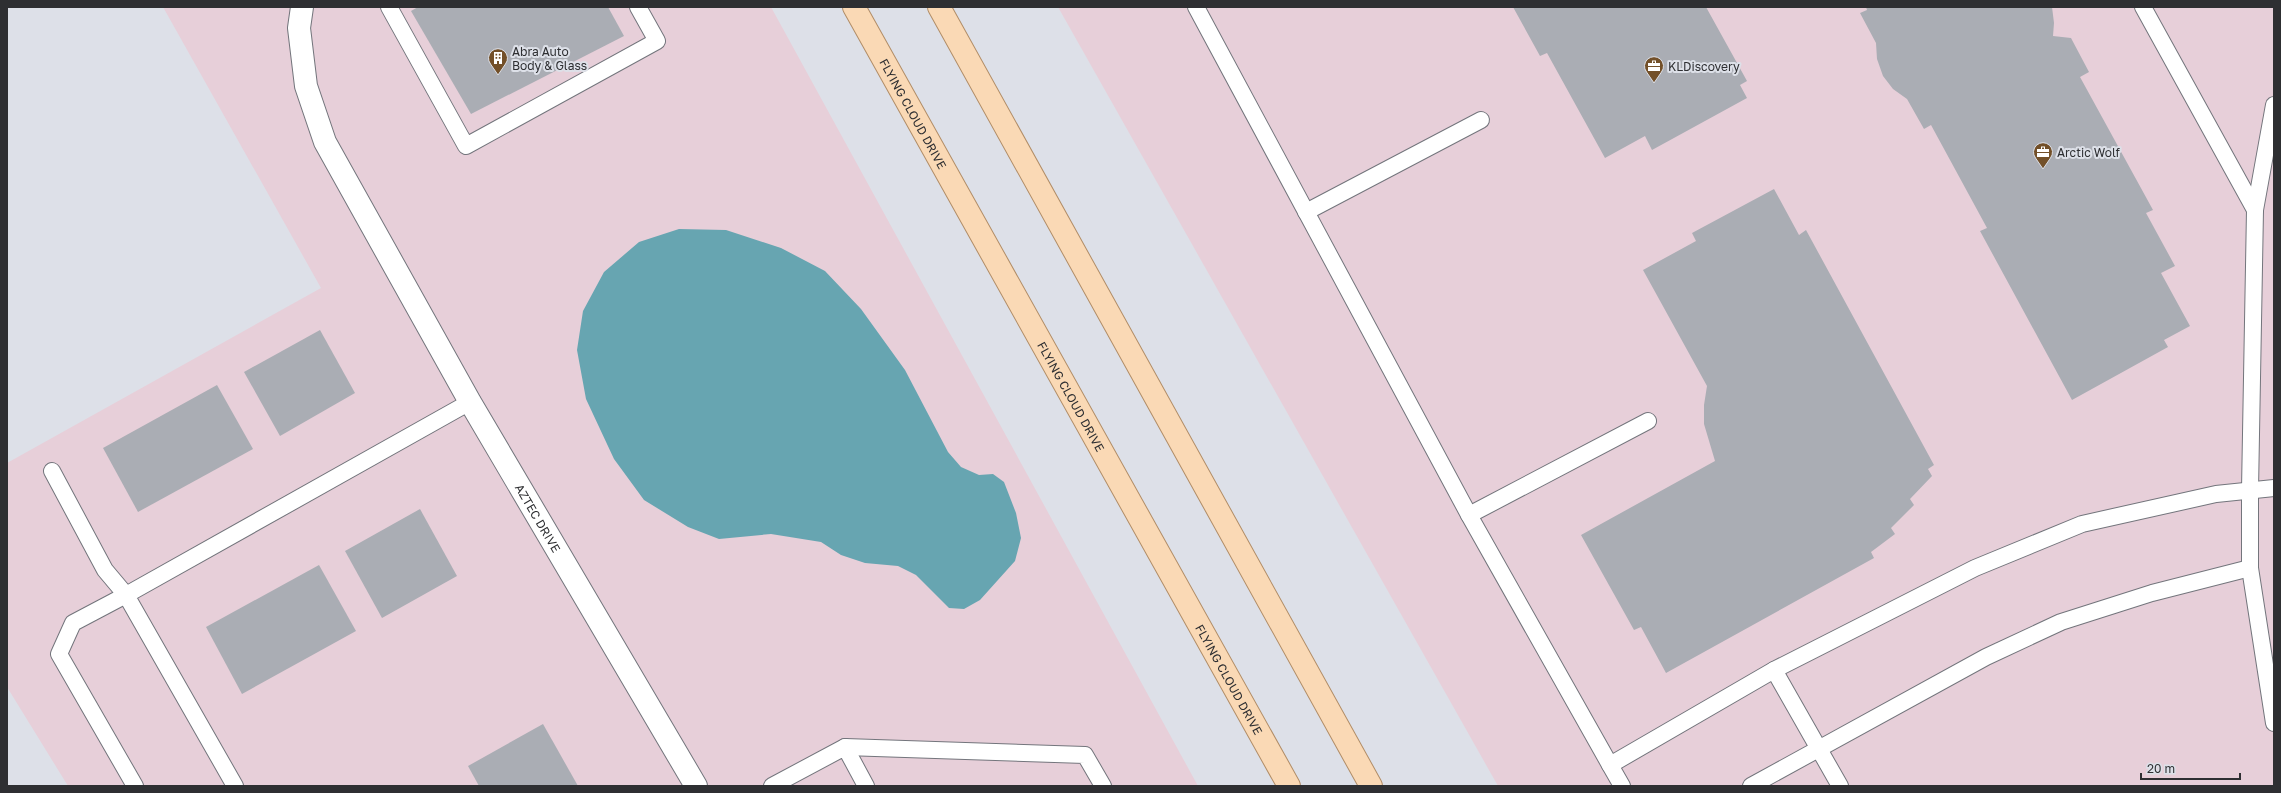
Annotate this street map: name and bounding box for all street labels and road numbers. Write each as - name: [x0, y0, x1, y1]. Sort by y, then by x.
- street label: FLYING CLOUD DRIVE: [877, 56, 950, 171]
- street label: FLYING CLOUD DRIVE: [1035, 339, 1108, 454]
- street label: AZTEC DRIVE: [512, 481, 564, 555]
- street label: FLYING CLOUD DRIVE: [1193, 622, 1266, 737]

